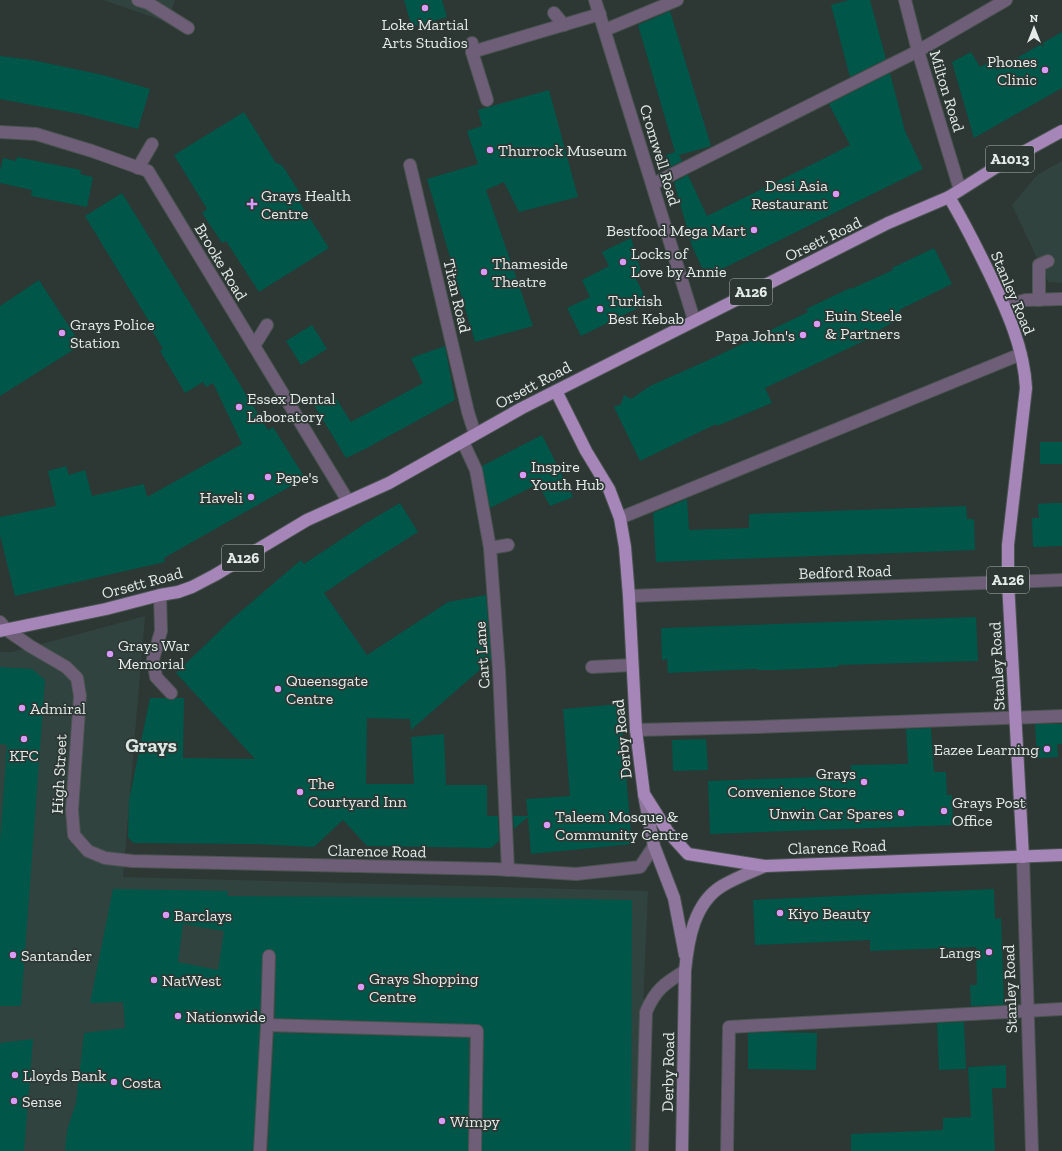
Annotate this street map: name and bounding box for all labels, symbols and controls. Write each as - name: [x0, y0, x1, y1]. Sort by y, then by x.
- marker: Loke Martial Arts Studios: [420, 3, 430, 13]
- north arrow: [1014, 8, 1054, 48]
- text: N: [1030, 12, 1039, 25]
- place label: Loke Martial Arts Studios: [382, 15, 468, 52]
- street label: Milton Road: [926, 48, 968, 134]
- place label: Phones Clinic: [987, 52, 1037, 89]
- marker: Phones Clinic: [1040, 65, 1050, 75]
- street label: Cromwell Road: [636, 102, 684, 208]
- place label: Thurrock Museum: [498, 141, 627, 160]
- marker: Thurrock Museum: [485, 145, 495, 155]
- road number: A1013: [986, 146, 1034, 172]
- place label: Desi Asia Restaurant: [752, 176, 828, 213]
- place label: Grays Health Centre: [261, 186, 351, 223]
- marker: Desi Asia Restaurant: [831, 189, 841, 199]
- marker: Grays Health Centre: [246, 198, 258, 210]
- street label: Orsett Road: [782, 212, 865, 266]
- street label: Brooke Road: [191, 220, 252, 304]
- place label: Bestfood Mega Mart: [606, 221, 746, 240]
- marker: Bestfood Mega Mart: [749, 225, 759, 235]
- place label: Locks of Love by Annie: [631, 244, 727, 281]
- street label: Stanley Road: [987, 248, 1039, 338]
- place label: Thameside Theatre: [492, 254, 568, 291]
- street label: Titan Road: [439, 257, 475, 335]
- marker: Locks of Love by Annie: [618, 257, 628, 267]
- marker: Thameside Theatre: [479, 267, 489, 277]
- road number: A126: [730, 279, 772, 305]
- place label: Turkish Best Kebab: [608, 291, 684, 328]
- marker: Turkish Best Kebab: [595, 304, 605, 314]
- place label: Euin Steele & Partners: [825, 306, 902, 343]
- place label: Grays Police Station: [70, 315, 154, 352]
- marker: Euin Steele & Partners: [812, 319, 822, 329]
- place label: Papa John's: [715, 326, 795, 345]
- marker: Grays Police Station: [57, 328, 67, 338]
- marker: Papa John's: [798, 330, 808, 340]
- street label: Orsett Road: [492, 357, 574, 413]
- place label: Essex Dental Laboratory: [247, 389, 336, 426]
- marker: Essex Dental Laboratory: [234, 402, 244, 412]
- place label: Inspire Youth Hub: [530, 457, 604, 494]
- place label: Pepe's: [276, 468, 319, 487]
- marker: Inspire Youth Hub: [518, 470, 528, 480]
- marker: Pepe's: [263, 472, 273, 482]
- place label: Haveli: [200, 488, 244, 507]
- marker: Haveli: [246, 492, 256, 502]
- road number: A126: [222, 545, 264, 571]
- street label: Bedford Road: [798, 561, 892, 583]
- street label: Orsett Road: [100, 563, 185, 603]
- road number: A126: [987, 567, 1029, 593]
- street label: Cart Lane: [470, 621, 494, 689]
- street label: Stanley Road: [985, 621, 1009, 711]
- place label: Grays War Memorial: [118, 636, 190, 673]
- marker: Grays War Memorial: [105, 649, 115, 659]
- place label: Queensgate Centre: [286, 671, 368, 708]
- marker: Queensgate Centre: [273, 684, 283, 694]
- street label: Derby Road: [608, 698, 636, 780]
- place label: Admiral: [30, 699, 86, 718]
- marker: Admiral: [17, 703, 27, 713]
- district label: Grays: [125, 733, 177, 757]
- marker: KFC: [19, 734, 29, 744]
- street label: High Street: [47, 734, 71, 814]
- place label: Eazee Learning: [933, 740, 1039, 759]
- marker: Eazee Learning: [1042, 744, 1052, 754]
- place label: KFC: [9, 746, 39, 765]
- place label: Grays Convenience Store: [727, 764, 856, 801]
- place label: The Courtyard Inn: [308, 774, 408, 811]
- marker: Grays Convenience Store: [859, 777, 869, 787]
- marker: The Courtyard Inn: [295, 787, 305, 797]
- place label: Grays Post Office: [952, 793, 1026, 830]
- place label: Unwin Car Spares: [769, 804, 893, 823]
- marker: Grays Post Office: [939, 806, 949, 816]
- place label: Taleem Mosque & Community Centre: [555, 807, 688, 844]
- marker: Unwin Car Spares: [896, 808, 906, 818]
- marker: Taleem Mosque & Community Centre: [542, 820, 552, 830]
- street label: Clarence Road: [787, 836, 887, 858]
- street label: Clarence Road: [327, 841, 427, 861]
- place label: Kiyo Beauty: [788, 904, 871, 923]
- place label: Barclays: [174, 906, 232, 925]
- marker: Kiyo Beauty: [775, 908, 785, 918]
- marker: Barclays: [161, 910, 171, 920]
- place label: Langs: [940, 943, 981, 962]
- street label: Stanley Road: [999, 944, 1021, 1034]
- place label: Santander: [21, 946, 93, 965]
- marker: Langs: [984, 947, 994, 957]
- marker: Santander: [8, 950, 18, 960]
- place label: Grays Shopping Centre: [369, 969, 479, 1006]
- place label: NatWest: [162, 971, 221, 990]
- marker: NatWest: [149, 975, 159, 985]
- marker: Grays Shopping Centre: [356, 982, 366, 992]
- place label: Nationwide: [186, 1007, 266, 1026]
- marker: Nationwide: [173, 1011, 183, 1021]
- street label: Derby Road: [658, 1032, 678, 1112]
- place label: Lloyds Bank: [23, 1066, 107, 1085]
- marker: Lloyds Bank: [10, 1070, 20, 1080]
- place label: Costa: [122, 1073, 161, 1092]
- marker: Costa: [109, 1077, 119, 1087]
- place label: Sense: [22, 1092, 62, 1111]
- marker: Sense: [9, 1096, 19, 1106]
- place label: Wimpy: [450, 1112, 500, 1131]
- marker: Wimpy: [437, 1116, 447, 1126]

